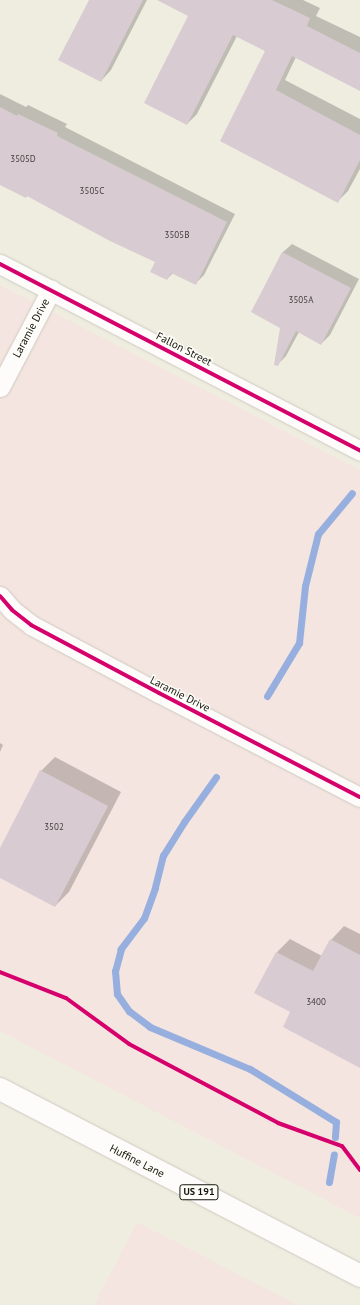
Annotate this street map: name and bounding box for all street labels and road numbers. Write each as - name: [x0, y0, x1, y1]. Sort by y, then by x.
- street label: Laramie Drive: [10, 296, 52, 360]
- street label: Fallon Street: [154, 329, 214, 369]
- street label: Laramie Drive: [148, 673, 212, 715]
- street label: Huffine Lane: [107, 1142, 167, 1180]
- road number: US 191: [179, 1184, 219, 1200]

